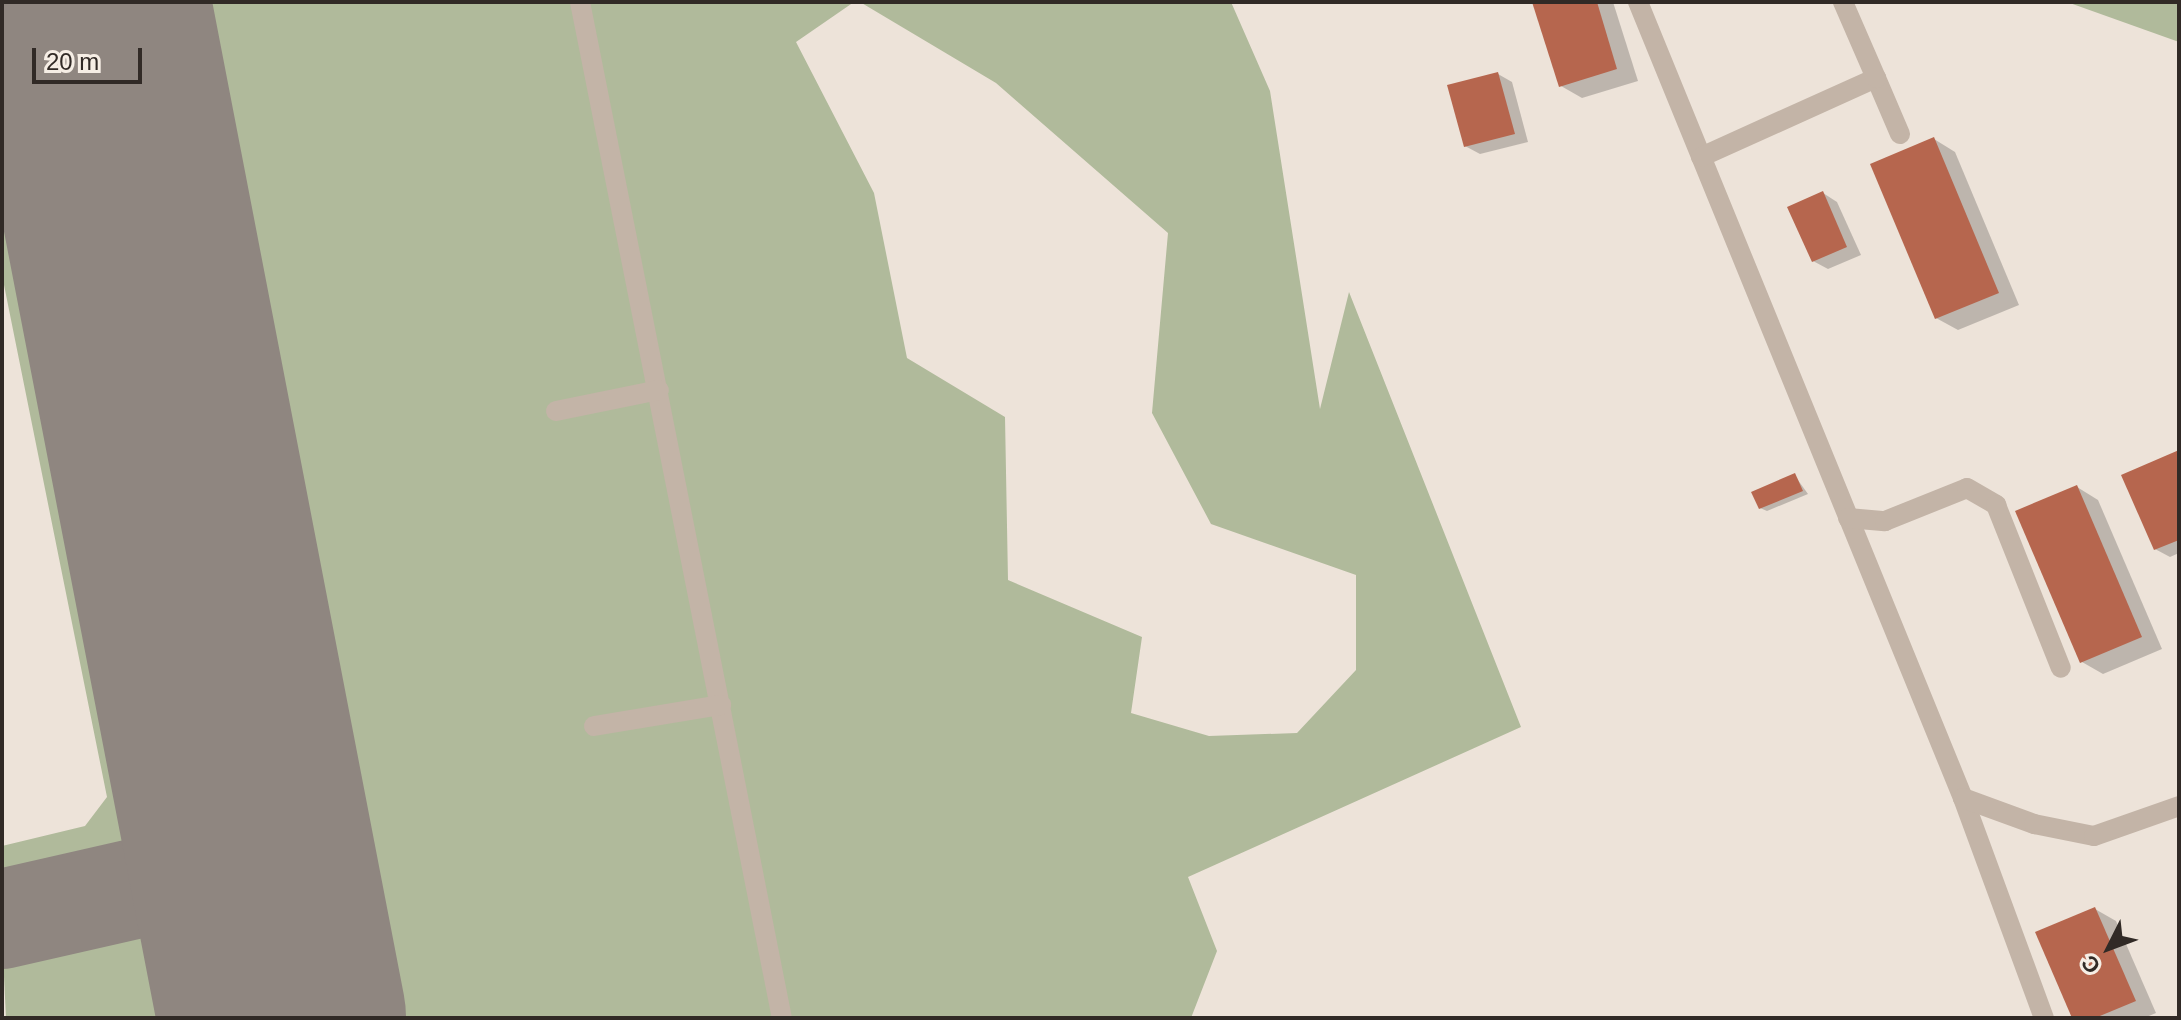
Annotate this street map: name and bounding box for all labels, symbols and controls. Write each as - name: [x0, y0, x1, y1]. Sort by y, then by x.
- scale bar: [36, 32, 146, 82]
- text: 20 m: [46, 48, 99, 75]
- north arrow: [2069, 908, 2149, 988]
- text: С: [2076, 950, 2105, 979]

